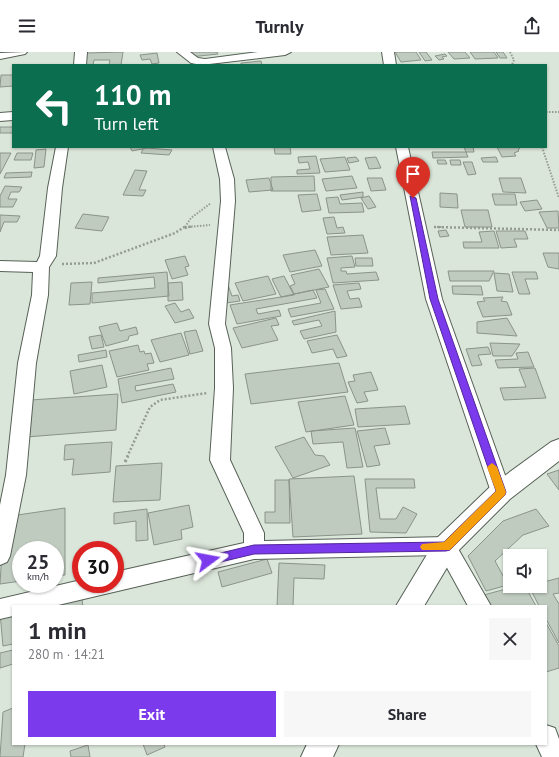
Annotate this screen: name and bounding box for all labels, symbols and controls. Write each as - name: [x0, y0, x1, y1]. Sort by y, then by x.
- icon: menu: [16, 15, 38, 37]
- text: Turnly: [255, 15, 304, 38]
- icon: share: [521, 15, 543, 37]
- text: 110 m: [94, 76, 171, 113]
- icon: left: [28, 80, 80, 132]
- text: Turn left: [94, 112, 159, 135]
- pin: [396, 157, 430, 198]
- icon: arrive: [402, 163, 424, 185]
- position arrow: [187, 539, 229, 581]
- speed limit sign: 30: [72, 541, 124, 593]
- text: 25: [27, 549, 49, 575]
- map controls: [503, 549, 547, 593]
- button: sound: [503, 549, 547, 593]
- text: km/h: [27, 570, 49, 583]
- text: 1 min: [28, 615, 87, 646]
- button: close: [489, 618, 531, 660]
- text: 280 m · 14:21: [28, 646, 105, 663]
- button: Exit: [28, 691, 276, 737]
- button: Share: [284, 691, 531, 737]

